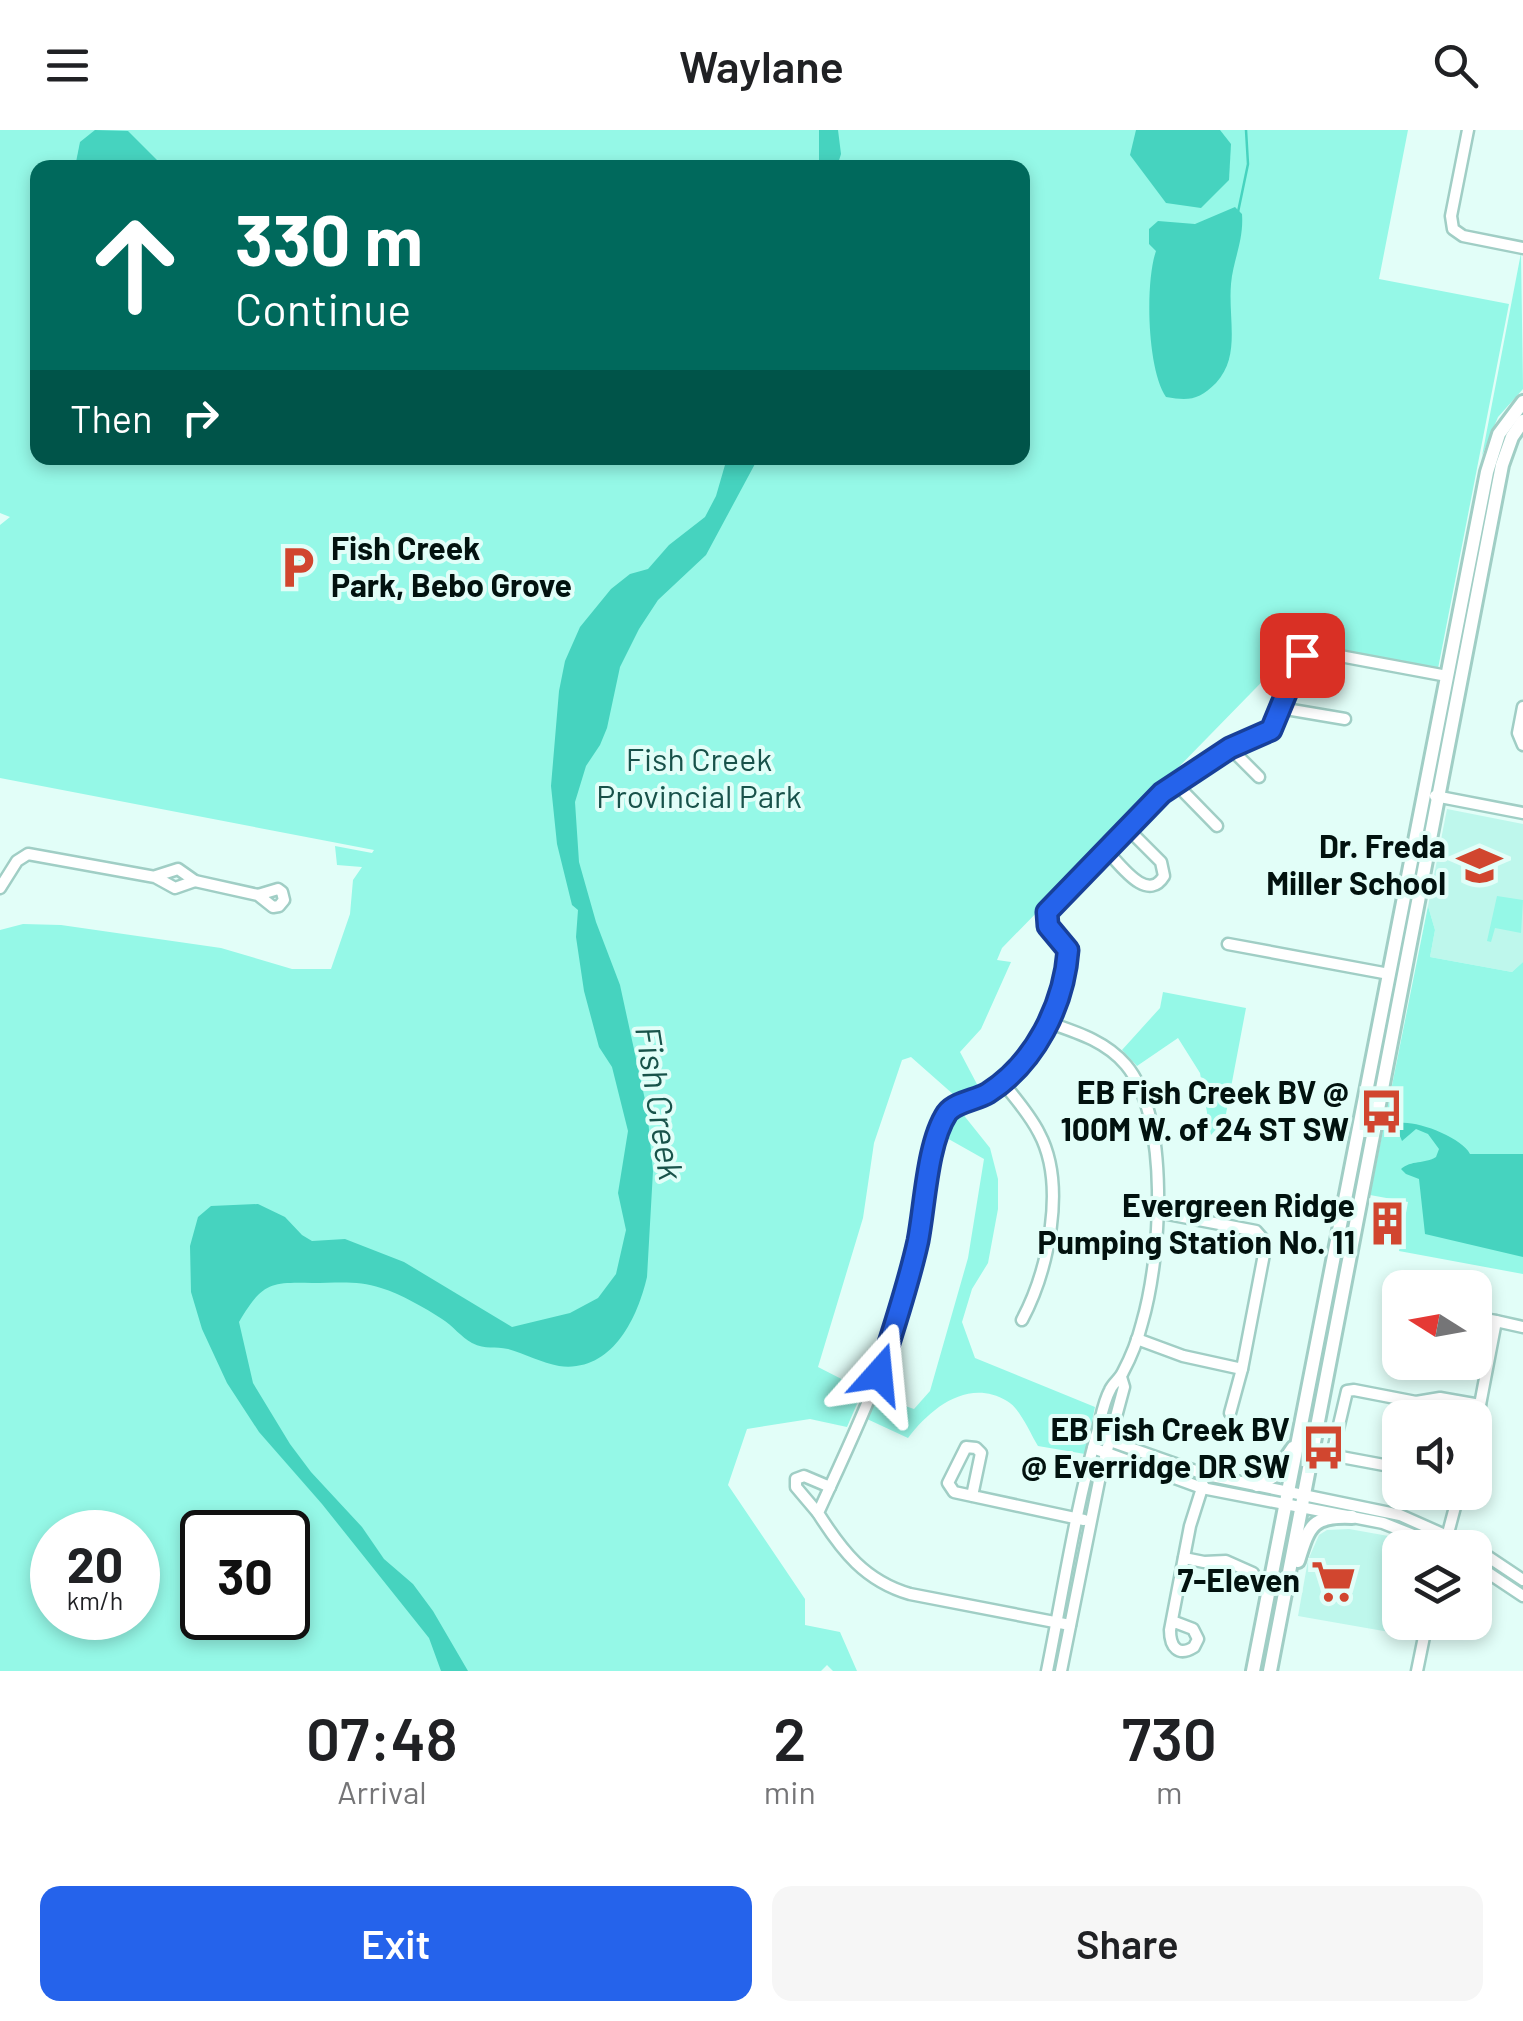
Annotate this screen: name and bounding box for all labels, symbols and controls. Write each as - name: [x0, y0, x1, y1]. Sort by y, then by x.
- icon: menu: [40, 38, 95, 93]
- text: Waylane: [679, 38, 844, 92]
- icon: search: [1428, 38, 1483, 93]
- text: 330 m: [235, 196, 423, 280]
- icon: ahead: [70, 200, 200, 330]
- text: Continue: [235, 281, 411, 335]
- icon: right: [173, 390, 228, 445]
- text: Then: [70, 395, 153, 441]
- place label: Fish Creek Park, Bebo Grove: [331, 528, 572, 603]
- parking icon: Fish Creek Park, Bebo Grove: [274, 543, 322, 591]
- pin: [1260, 613, 1345, 698]
- icon: arrive: [1275, 628, 1330, 683]
- park label: Fish Creek Provincial Park: [596, 739, 802, 814]
- place label: Dr. Freda Miller School: [1266, 826, 1446, 901]
- school or university icon: Dr. Freda Miller School: [1455, 841, 1503, 889]
- water label: Fish Creek: [628, 1023, 694, 1183]
- place label: EB Fish Creek BV @ 100M W. of 24 ST SW: [1061, 1072, 1349, 1147]
- bus stop icon: EB Fish Creek BV @ 100M W. of 24 ST SW: [1358, 1087, 1406, 1135]
- place label: Evergreen Ridge Pumping Station No. 11: [1037, 1185, 1355, 1260]
- building icon: Evergreen Ridge Pumping Station No. 11: [1364, 1200, 1412, 1248]
- north arrow: [1382, 1270, 1492, 1380]
- map controls: [1382, 1270, 1492, 1640]
- position arrow: [827, 1322, 931, 1426]
- button: sound: [1382, 1400, 1492, 1510]
- place label: EB Fish Creek BV @ Everridge DR SW: [1021, 1409, 1290, 1484]
- bus stop icon: EB Fish Creek BV @ Everridge DR SW: [1299, 1424, 1347, 1472]
- speed limit sign: 30: [180, 1510, 310, 1640]
- button: layers: [1382, 1530, 1492, 1640]
- text: 20: [67, 1533, 123, 1593]
- supermarket icon: 7-Eleven: [1309, 1557, 1357, 1605]
- place label: 7-Eleven: [1177, 1560, 1300, 1598]
- text: km/h: [67, 1585, 123, 1615]
- text: 07:48: [306, 1701, 458, 1773]
- text: 2: [773, 1701, 806, 1773]
- text: 730: [1122, 1701, 1217, 1773]
- text: Arrival: [337, 1772, 427, 1810]
- text: min: [764, 1772, 816, 1810]
- text: m: [1156, 1772, 1183, 1810]
- button: Exit: [40, 1886, 752, 2001]
- button: Share: [772, 1886, 1483, 2001]

